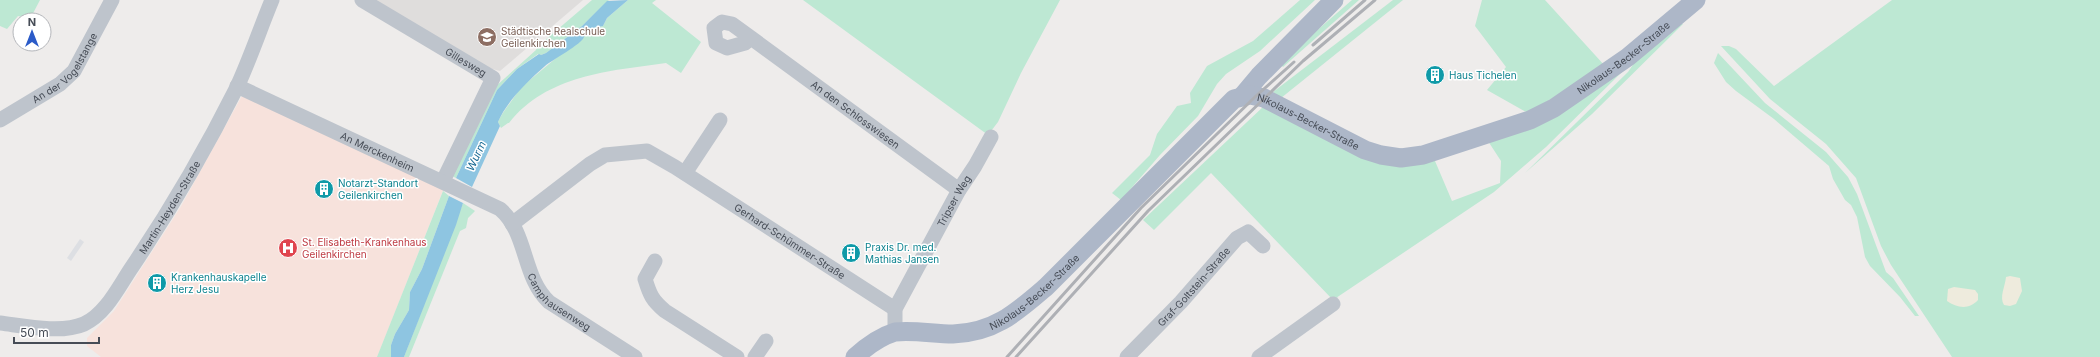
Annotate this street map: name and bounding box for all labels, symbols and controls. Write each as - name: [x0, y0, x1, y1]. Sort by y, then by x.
- north arrow: [12, 12, 52, 52]
- text: N: [28, 15, 36, 29]
- street label: Nikolaus-Becker-Straße: [1574, 19, 1672, 96]
- place label: Städtische Realschule Geilenkirchen: [501, 25, 605, 49]
- school or university icon: Städtische Realschule Geilenkirchen: [476, 26, 498, 48]
- street label: An der Vogelstange: [30, 31, 99, 105]
- street label: Gillesweg: [443, 45, 489, 79]
- building icon: Haus Tichelen: [1424, 64, 1446, 86]
- place label: Haus Tichelen: [1449, 69, 1517, 81]
- street label: An den Schlosswiesen: [809, 78, 902, 151]
- street label: Nikolaus-Becker-Straße: [1256, 91, 1362, 152]
- street label: An Merckenheim: [339, 129, 416, 174]
- water label: Wurm: [463, 139, 489, 173]
- street label: Martin-Heyden-Straße: [136, 158, 203, 256]
- street label: Tripser Weg: [934, 173, 973, 229]
- place label: Notarzt-Standort Geilenkirchen: [338, 177, 419, 201]
- building icon: Notarzt-Standort Geilenkirchen: [313, 178, 335, 200]
- street label: Gerhard-Schümmer-Straße: [732, 201, 848, 281]
- place label: St. Elisabeth-Krankenhaus Geilenkirchen: [302, 236, 427, 260]
- hospital icon: St. Elisabeth-Krankenhaus Geilenkirchen: [277, 237, 299, 259]
- place label: Praxis Dr. med. Mathias Jansen: [865, 241, 939, 265]
- building icon: Praxis Dr. med. Mathias Jansen: [840, 242, 862, 264]
- street label: Graf-Goltstein-Straße: [1155, 244, 1232, 329]
- street label: Nikolaus-Becker-Straße: [987, 251, 1082, 332]
- place label: Krankenhauskapelle Herz Jesu: [171, 271, 267, 295]
- street label: Camphausenweg: [525, 271, 593, 333]
- building icon: Krankenhauskapelle Herz Jesu: [146, 272, 168, 294]
- scale bar: [14, 319, 99, 345]
- text: 50 m: [20, 325, 49, 340]

